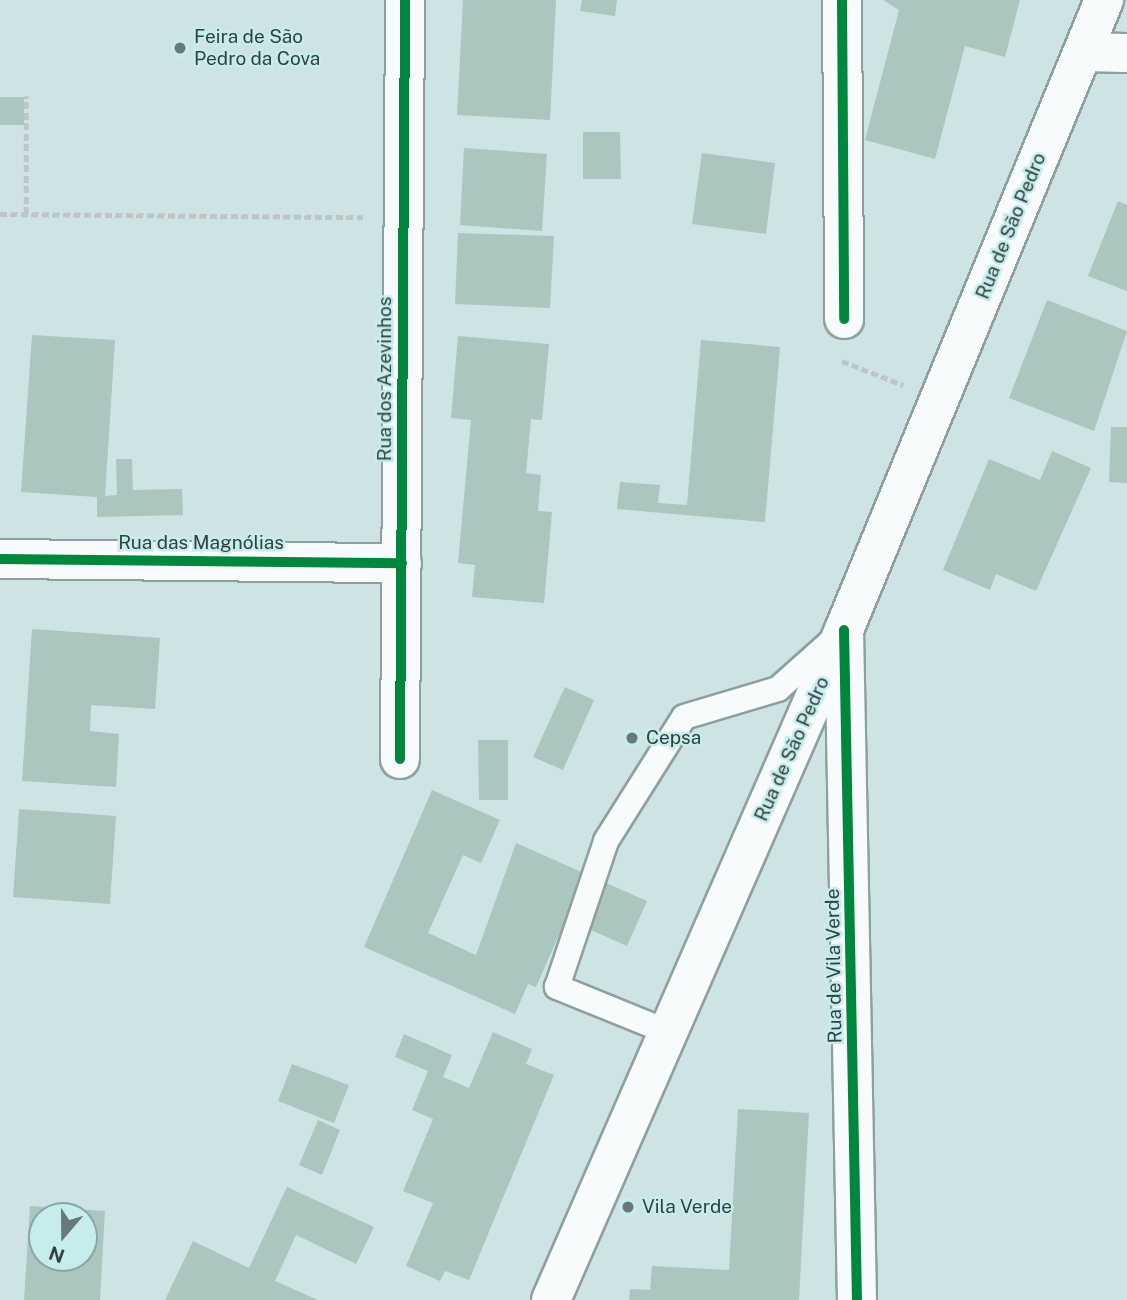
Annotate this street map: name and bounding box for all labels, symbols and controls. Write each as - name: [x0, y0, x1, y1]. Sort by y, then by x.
- place label: Feira de São Pedro da Cova: [194, 26, 321, 70]
- marker: Feira de São Pedro da Cova: [172, 40, 188, 56]
- street label: Rua de São Pedro: [971, 149, 1051, 303]
- street label: Rua dos Azevinhos: [374, 297, 396, 461]
- street label: Rua das Magnólias: [118, 532, 284, 554]
- street label: Rua de São Pedro: [750, 673, 834, 825]
- place label: Cepsa: [646, 727, 701, 749]
- marker: Cepsa: [624, 730, 640, 746]
- street label: Rua de Vila Verde: [821, 888, 847, 1044]
- place label: Vila Verde: [642, 1196, 732, 1218]
- marker: Vila Verde: [620, 1199, 636, 1215]
- north arrow: [28, 1202, 98, 1272]
- text: N: [46, 1242, 67, 1268]

